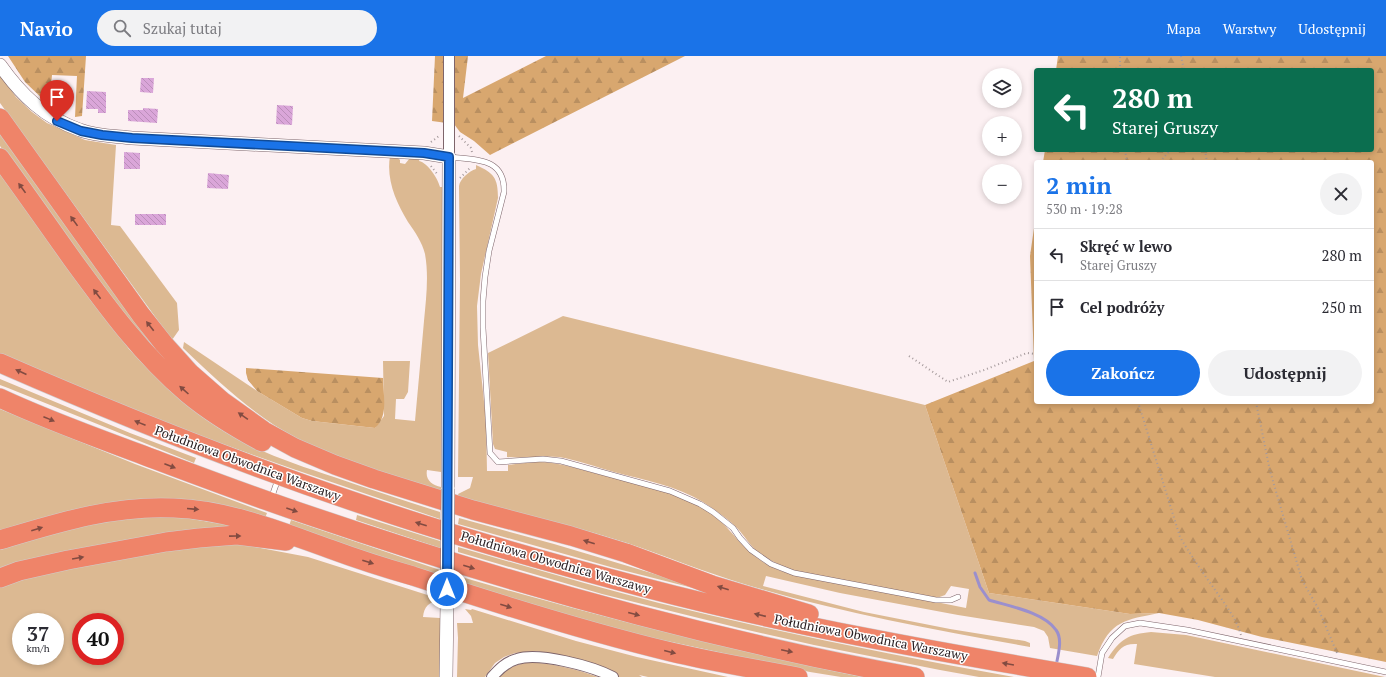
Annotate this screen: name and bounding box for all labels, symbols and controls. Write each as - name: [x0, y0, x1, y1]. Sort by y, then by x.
- search box: [97, 10, 377, 46]
- text: Navio: [20, 16, 73, 41]
- icon: search: [111, 17, 133, 39]
- text: Szukaj tutaj: [143, 18, 222, 38]
- text: Mapa: [1167, 19, 1201, 38]
- text: Warstwy: [1223, 19, 1276, 38]
- text: Udostępnij: [1298, 19, 1366, 38]
- map controls: [982, 68, 1022, 204]
- button: layers: [982, 68, 1022, 108]
- text: 280 m: [1112, 79, 1193, 116]
- pin: [40, 80, 74, 121]
- icon: left: [1046, 84, 1098, 136]
- icon: arrive: [46, 86, 68, 108]
- text: Starej Gruszy: [1112, 115, 1218, 139]
- button: +: [982, 116, 1022, 156]
- button: −: [982, 164, 1022, 204]
- text: 2 min: [1046, 169, 1112, 201]
- button: close: [1320, 173, 1362, 215]
- one-way arrow: [18, 183, 26, 193]
- text: 530 m · 19:28: [1046, 200, 1123, 218]
- one-way arrow: [69, 215, 78, 226]
- text: Skręć w lewo: [1080, 236, 1172, 256]
- icon: left: [1046, 244, 1068, 266]
- text: 280 m: [1321, 245, 1362, 265]
- text: Starej Gruszy: [1080, 256, 1157, 274]
- one-way arrow: [93, 288, 102, 299]
- icon: arrive: [1046, 296, 1068, 318]
- text: Cel podróży: [1080, 297, 1164, 317]
- text: 250 m: [1321, 297, 1362, 317]
- one-way arrow: [146, 320, 154, 331]
- button: Zakończ: [1046, 350, 1200, 396]
- button: Udostępnij: [1208, 350, 1362, 396]
- one-way arrow: [14, 369, 26, 375]
- one-way arrow: [179, 385, 189, 395]
- one-way arrow: [238, 412, 248, 420]
- one-way arrow: [43, 416, 54, 422]
- one-way arrow: [135, 420, 146, 426]
- street label: Południowa Obwodnica Warszawy: [152, 421, 344, 505]
- one-way arrow: [165, 463, 177, 469]
- one-way arrow: [187, 506, 199, 513]
- one-way arrow: [287, 507, 299, 513]
- one-way arrow: [414, 521, 426, 527]
- one-way arrow: [32, 526, 44, 532]
- street label: Południowa Obwodnica Warszawy: [459, 526, 653, 598]
- one-way arrow: [229, 533, 242, 539]
- one-way arrow: [582, 539, 594, 545]
- one-way arrow: [72, 555, 85, 561]
- one-way arrow: [363, 559, 375, 565]
- one-way arrow: [464, 564, 476, 570]
- position arrow: [426, 568, 468, 610]
- one-way arrow: [717, 585, 729, 591]
- one-way arrow: [500, 603, 512, 609]
- street label: Południowa Obwodnica Warszawy: [773, 609, 970, 665]
- one-way arrow: [753, 611, 766, 617]
- one-way arrow: [628, 612, 640, 618]
- speed limit sign: 40: [72, 613, 124, 665]
- text: 37: [27, 620, 49, 647]
- text: km/h: [26, 642, 50, 655]
- one-way arrow: [664, 649, 676, 655]
- one-way arrow: [781, 649, 793, 655]
- one-way arrow: [1002, 661, 1014, 667]

